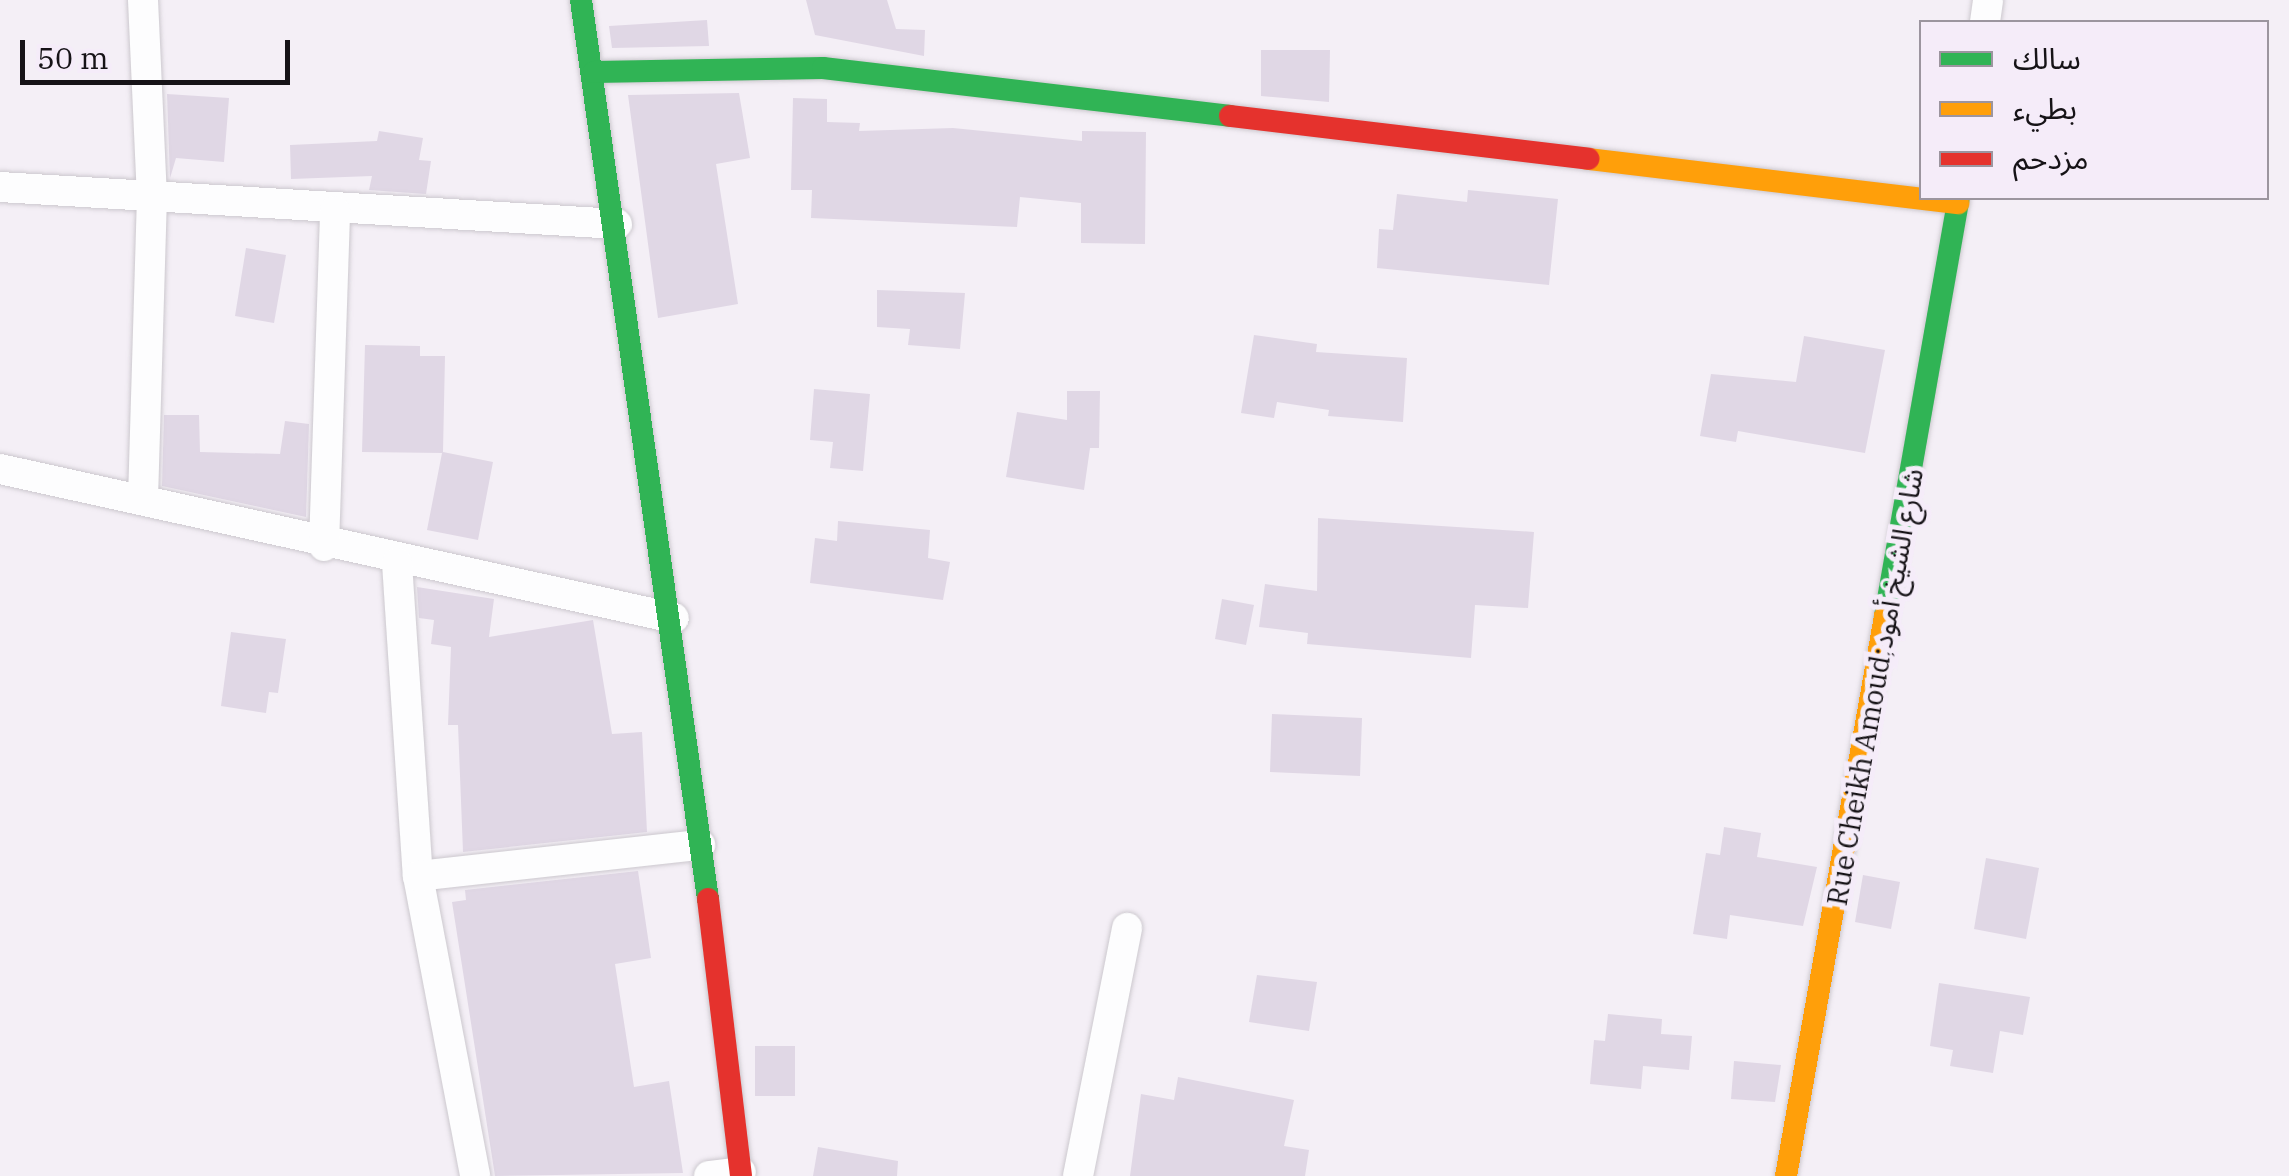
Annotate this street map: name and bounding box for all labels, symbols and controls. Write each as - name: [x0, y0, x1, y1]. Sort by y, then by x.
- scale bar: [25, 20, 295, 82]
- legend: [1919, 20, 2269, 200]
- text: 50 m: [37, 38, 109, 77]
- text: سالك: [2013, 38, 2081, 77]
- text: بطيء: [2013, 88, 2077, 127]
- text: مزدحم: [2013, 138, 2089, 177]
- street label: Rue Cheikh Amoud;شارع الشيخ أمود: [1820, 466, 1930, 908]

